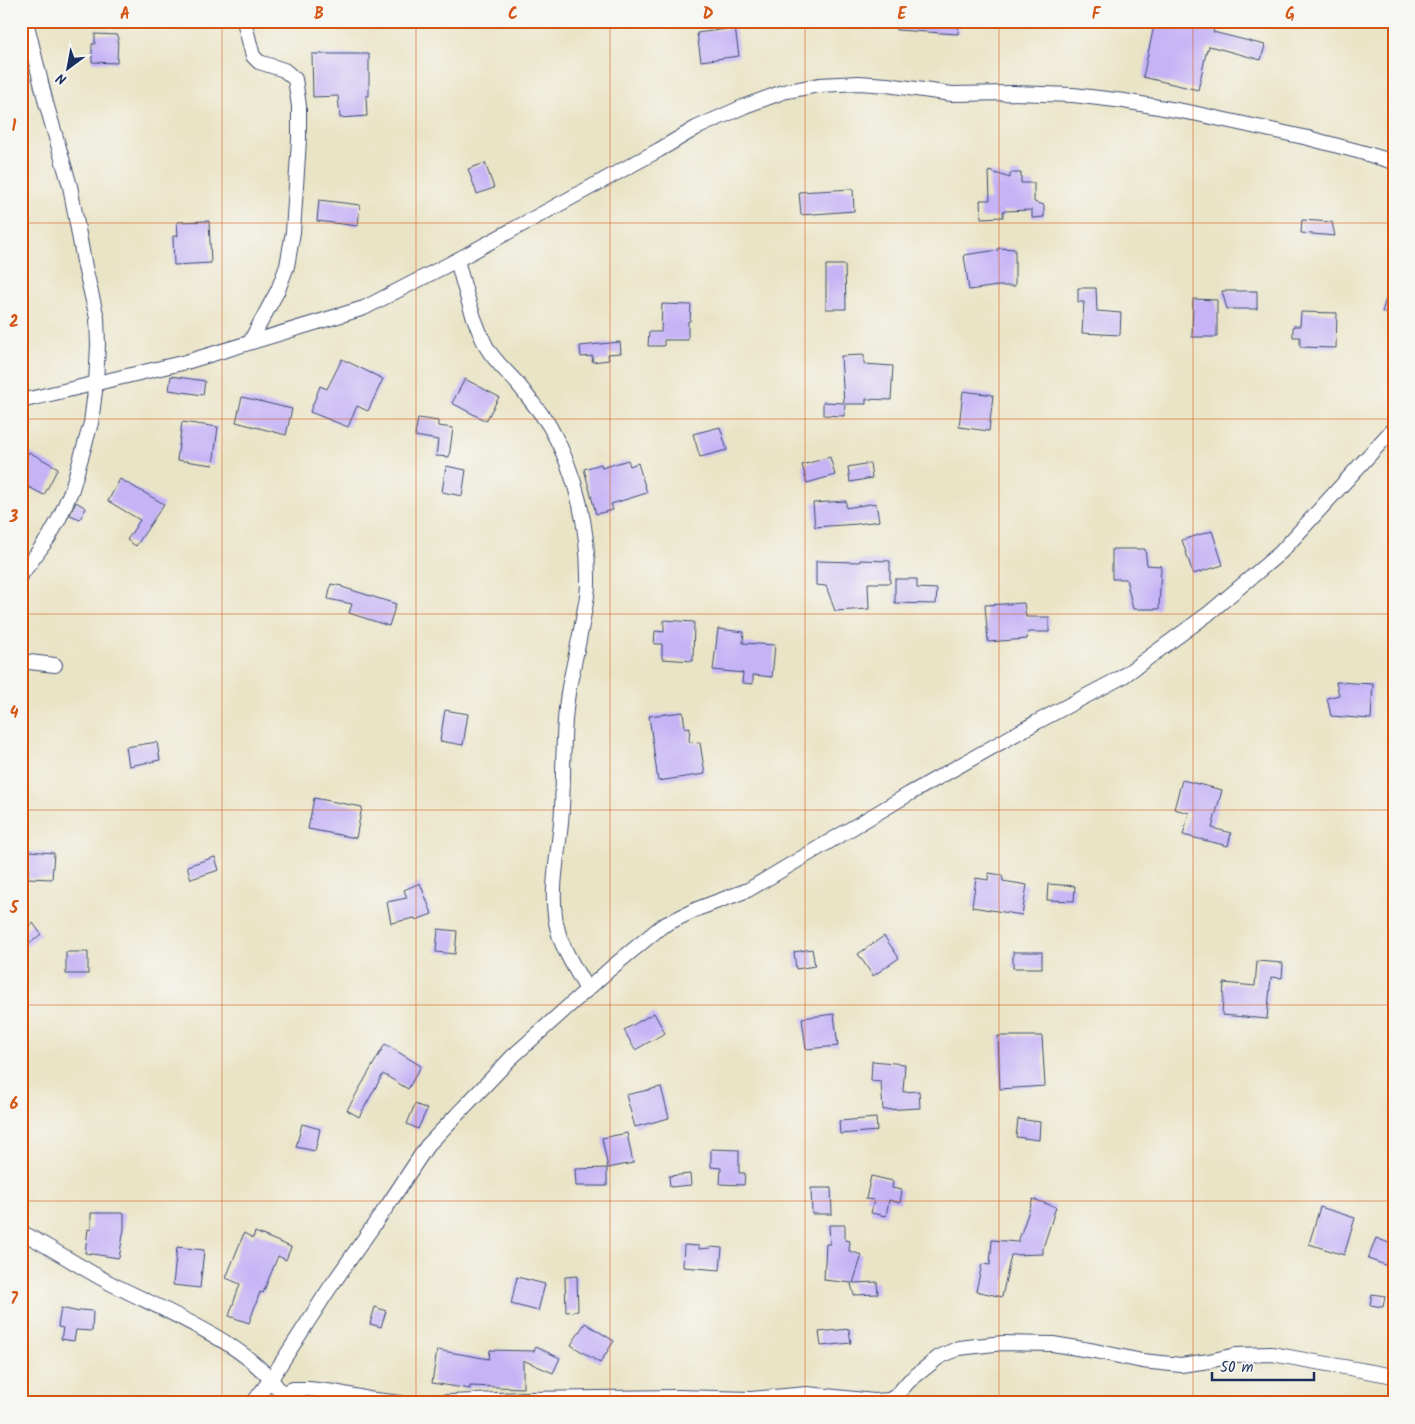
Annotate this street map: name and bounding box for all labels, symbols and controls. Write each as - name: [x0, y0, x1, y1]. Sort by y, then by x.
- text: A: [120, 2, 130, 27]
- text: B: [314, 2, 324, 27]
- text: C: [508, 2, 518, 27]
- text: D: [703, 2, 714, 27]
- text: E: [898, 2, 908, 27]
- text: F: [1092, 2, 1102, 27]
- text: G: [1285, 2, 1295, 27]
- north arrow: [42, 42, 92, 92]
- text: N: [52, 66, 71, 90]
- text: 1: [12, 114, 17, 139]
- text: 2: [9, 310, 19, 335]
- text: 3: [9, 505, 19, 530]
- text: 4: [10, 701, 19, 726]
- text: 5: [9, 896, 20, 921]
- text: 6: [10, 1092, 19, 1117]
- text: 7: [10, 1287, 18, 1312]
- scale bar: [1212, 1349, 1315, 1381]
- text: 50 m: [1220, 1356, 1254, 1380]

